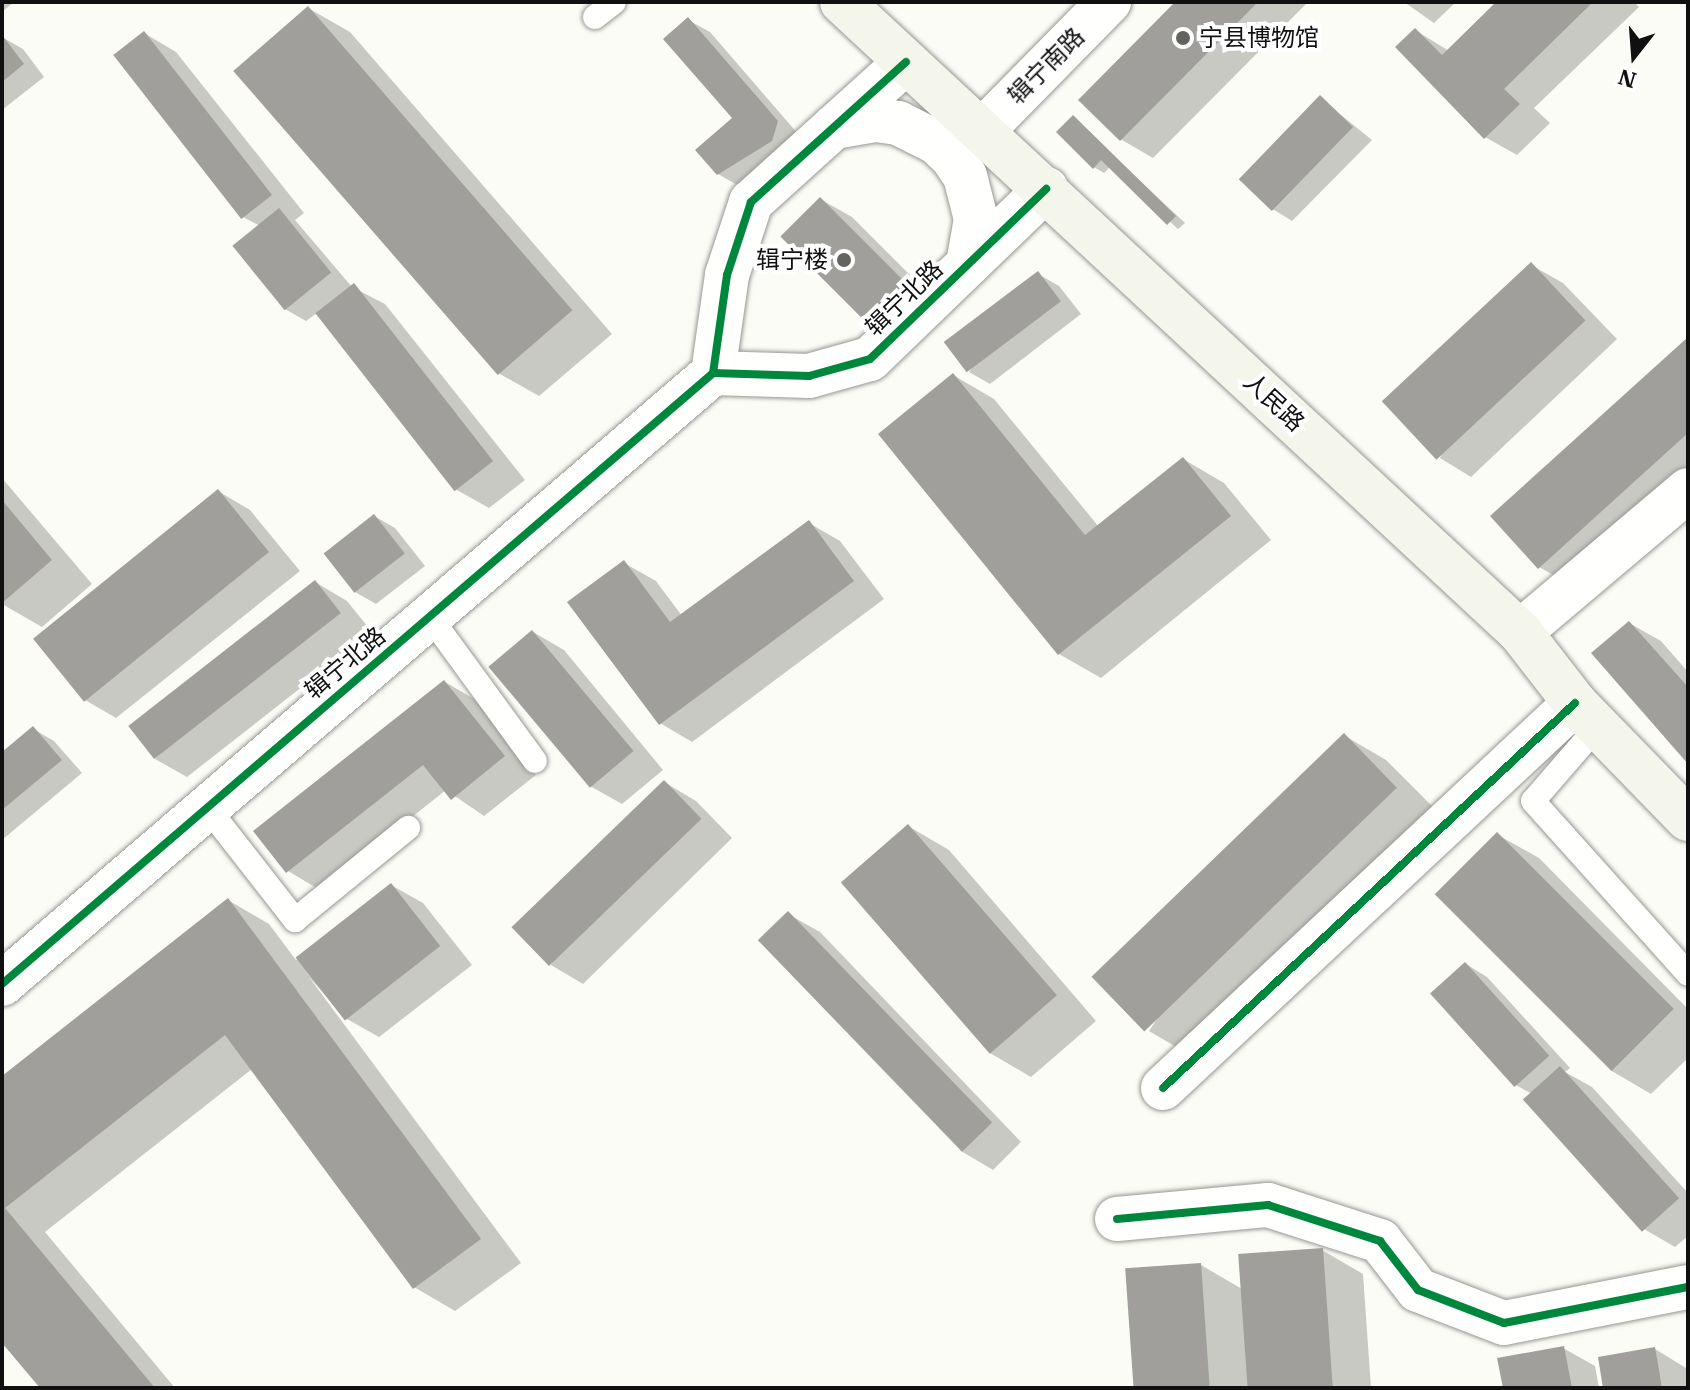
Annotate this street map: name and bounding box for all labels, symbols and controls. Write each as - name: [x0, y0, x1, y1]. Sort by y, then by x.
- north arrow: [1594, 16, 1674, 96]
- street label: 辑宁南路: [1002, 22, 1090, 110]
- place label: 宁县博物馆: [1199, 24, 1319, 52]
- marker: 宁县博物馆: [1174, 29, 1192, 47]
- text: N: [1614, 63, 1639, 96]
- place label: 辑宁楼: [756, 246, 828, 274]
- marker: 辑宁楼: [835, 251, 853, 269]
- street label: 辑宁北路: [859, 254, 949, 342]
- street label: 人民路: [1238, 367, 1310, 437]
- street label: 辑宁北路: [299, 621, 391, 705]

